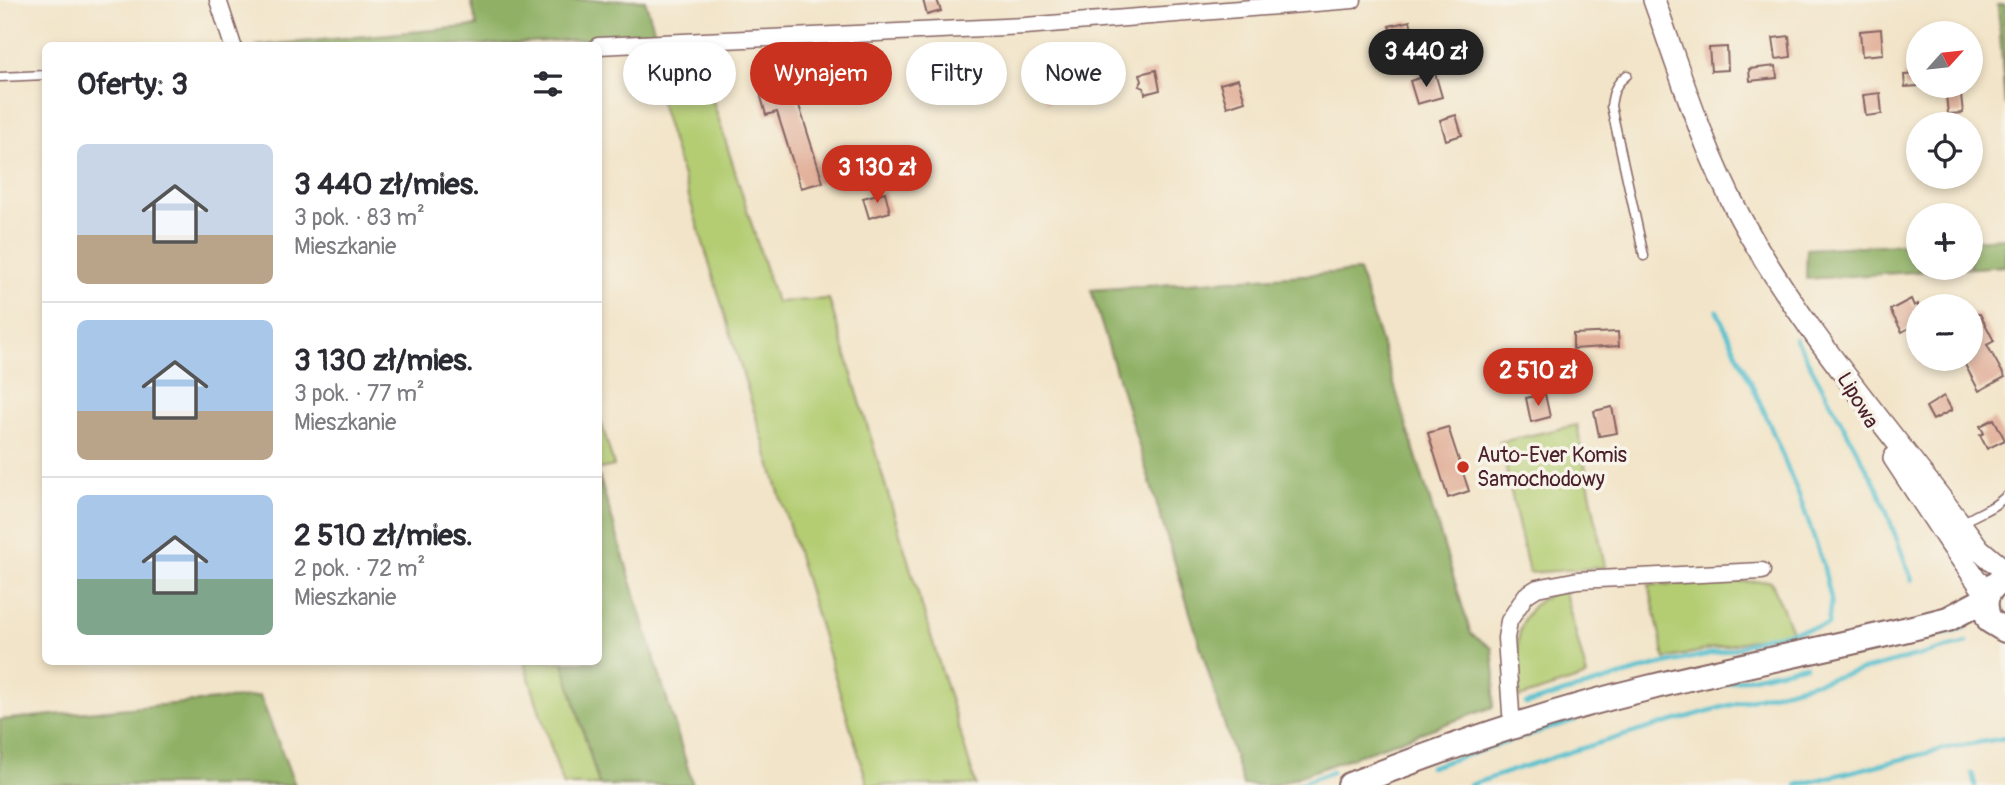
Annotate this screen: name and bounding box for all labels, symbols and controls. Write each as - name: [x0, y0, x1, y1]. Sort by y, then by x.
- north arrow: [1906, 21, 1983, 98]
- map controls: [1906, 21, 1983, 371]
- pin: 3 440 zł: [1354, 29, 1498, 89]
- text: 3 440 zł: [1385, 37, 1467, 66]
- chip: Kupno: [623, 42, 736, 105]
- chip: Wynajem: [750, 42, 892, 105]
- chip: Filtry: [906, 42, 1007, 105]
- chip: Nowe: [1021, 42, 1126, 105]
- icon: filters: [529, 65, 567, 103]
- text: Oferty: 3: [77, 66, 188, 103]
- button: locate: [1906, 112, 1983, 189]
- pin: 3 130 zł: [805, 146, 949, 205]
- text: 3 130 zł: [838, 153, 916, 182]
- text: 3 440 zł/mies.: [294, 166, 480, 203]
- icon: home: [133, 172, 217, 256]
- text: 3 pok. · 83 m²: [294, 203, 425, 232]
- button: +: [1906, 203, 1983, 280]
- text: Mieszkanie: [294, 232, 396, 261]
- button: −: [1906, 294, 1983, 371]
- text: 3 130 zł/mies.: [294, 342, 473, 379]
- icon: home: [133, 348, 217, 432]
- pin: 2 510 zł: [1466, 348, 1610, 408]
- text: 2 510 zł: [1499, 356, 1577, 385]
- street label: Lipowa: [1830, 367, 1885, 433]
- text: 3 pok. · 77 m²: [294, 379, 425, 408]
- text: Mieszkanie: [294, 408, 396, 437]
- place label: Auto-Ever Komis Samochodowy: [1477, 442, 1628, 493]
- marker: Auto-Ever Komis Samochodowy: [1455, 459, 1471, 475]
- text: 2 510 zł/mies.: [294, 517, 473, 554]
- icon: home: [133, 523, 217, 607]
- text: 2 pok. · 72 m²: [294, 554, 425, 583]
- text: Mieszkanie: [294, 583, 396, 612]

